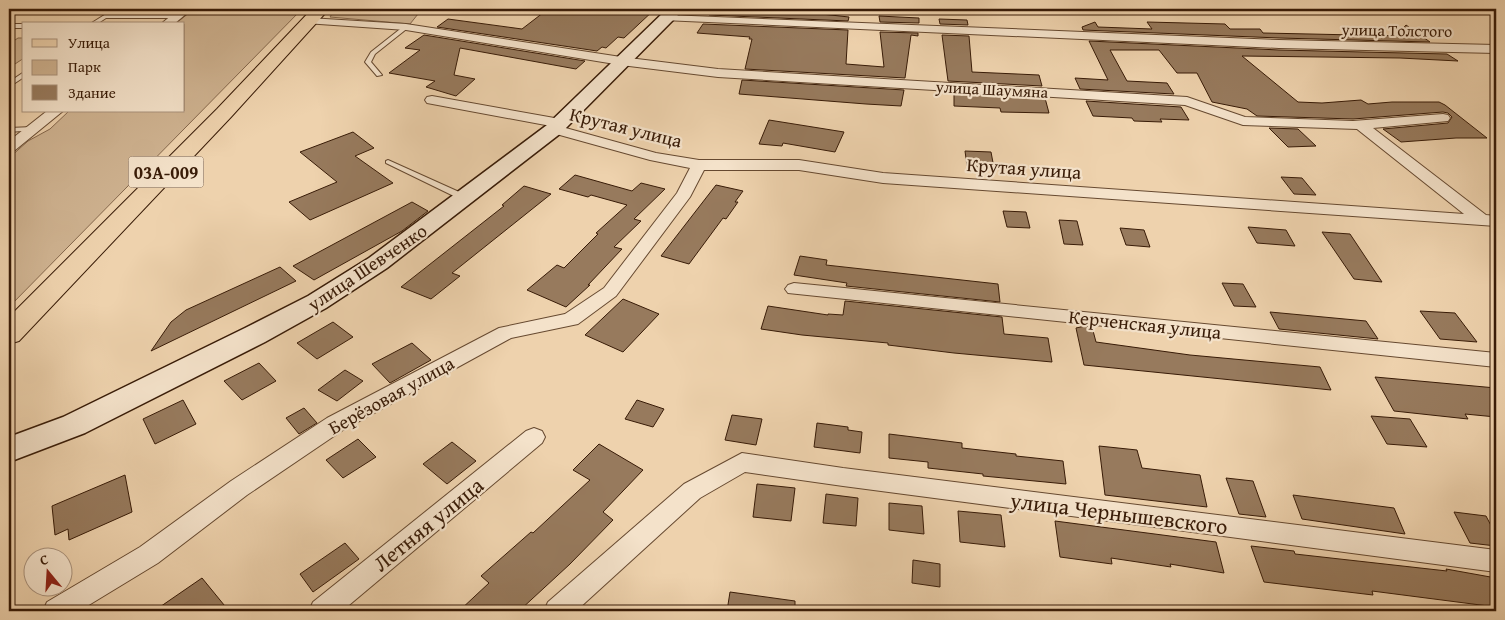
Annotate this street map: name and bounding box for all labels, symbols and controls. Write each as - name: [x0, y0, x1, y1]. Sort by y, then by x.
- street label: улица Толстого: [1341, 17, 1452, 43]
- legend: [22, 22, 185, 112]
- text: Улица: [68, 32, 111, 53]
- text: Парк: [68, 56, 101, 77]
- street label: улица Шаумяна: [934, 74, 1049, 104]
- text: Здание: [68, 82, 116, 103]
- street label: Крутая улица: [567, 100, 685, 154]
- street label: Крутая улица: [966, 150, 1082, 186]
- road number: 03А-009: [128, 156, 204, 188]
- street label: улица Шевченко: [301, 216, 433, 318]
- street label: Керченская улица: [1067, 302, 1223, 346]
- street label: Берёзовая улица: [323, 349, 459, 441]
- street label: Летняя улица: [366, 469, 491, 579]
- street label: улица Чернышевского: [1007, 484, 1230, 542]
- north arrow: [22, 548, 72, 598]
- text: С: [37, 549, 51, 570]

